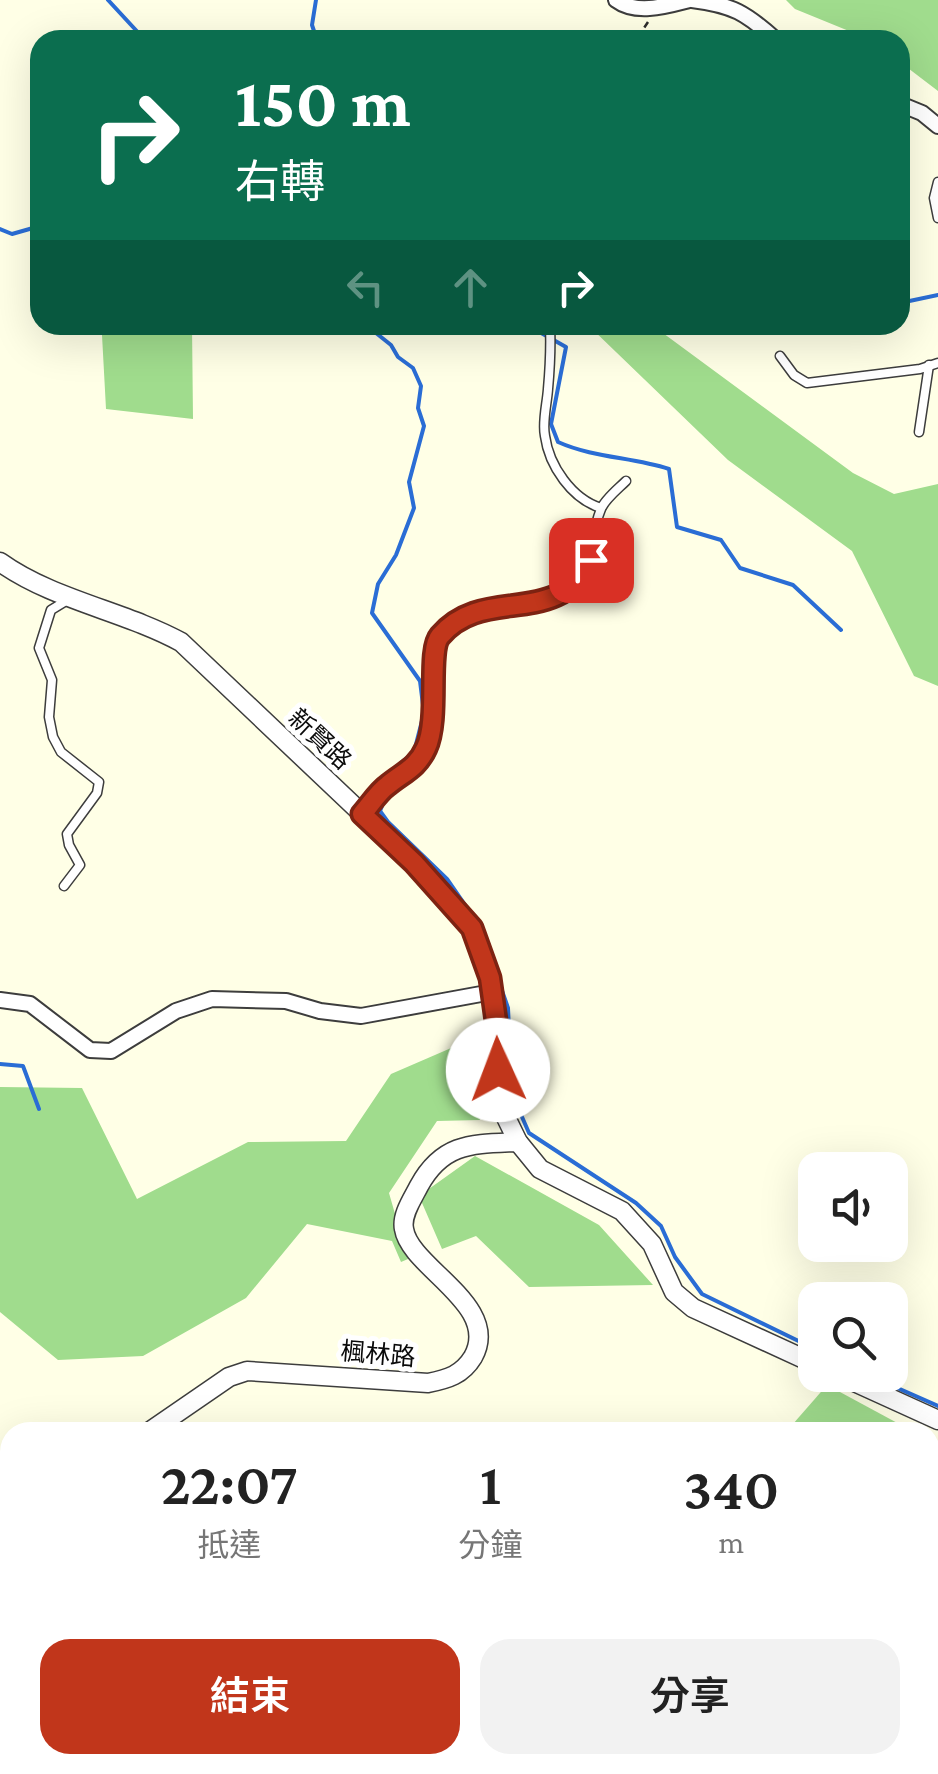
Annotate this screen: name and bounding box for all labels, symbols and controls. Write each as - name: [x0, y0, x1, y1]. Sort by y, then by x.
- text: 150 m: [235, 63, 411, 141]
- icon: right: [70, 70, 200, 200]
- text: 右轉: [235, 157, 325, 207]
- icon: left: [338, 260, 393, 315]
- icon: ahead: [443, 260, 498, 315]
- icon: right: [548, 260, 603, 315]
- pin: [549, 518, 634, 603]
- icon: arrive: [564, 533, 619, 588]
- street label: 新賢路: [283, 704, 357, 774]
- position arrow: [446, 1018, 550, 1122]
- map controls: [798, 1152, 908, 1392]
- button: sound: [798, 1152, 908, 1262]
- button: search: [798, 1282, 908, 1392]
- street label: 楓林路: [339, 1337, 417, 1371]
- text: 22:07: [161, 1450, 298, 1517]
- text: 1: [480, 1450, 501, 1517]
- text: 340: [683, 1455, 779, 1522]
- text: m: [718, 1524, 744, 1560]
- text: 抵達: [197, 1527, 261, 1563]
- text: 分鐘: [459, 1527, 523, 1563]
- button: 結束: [40, 1639, 460, 1754]
- button: 分享: [480, 1639, 900, 1754]

